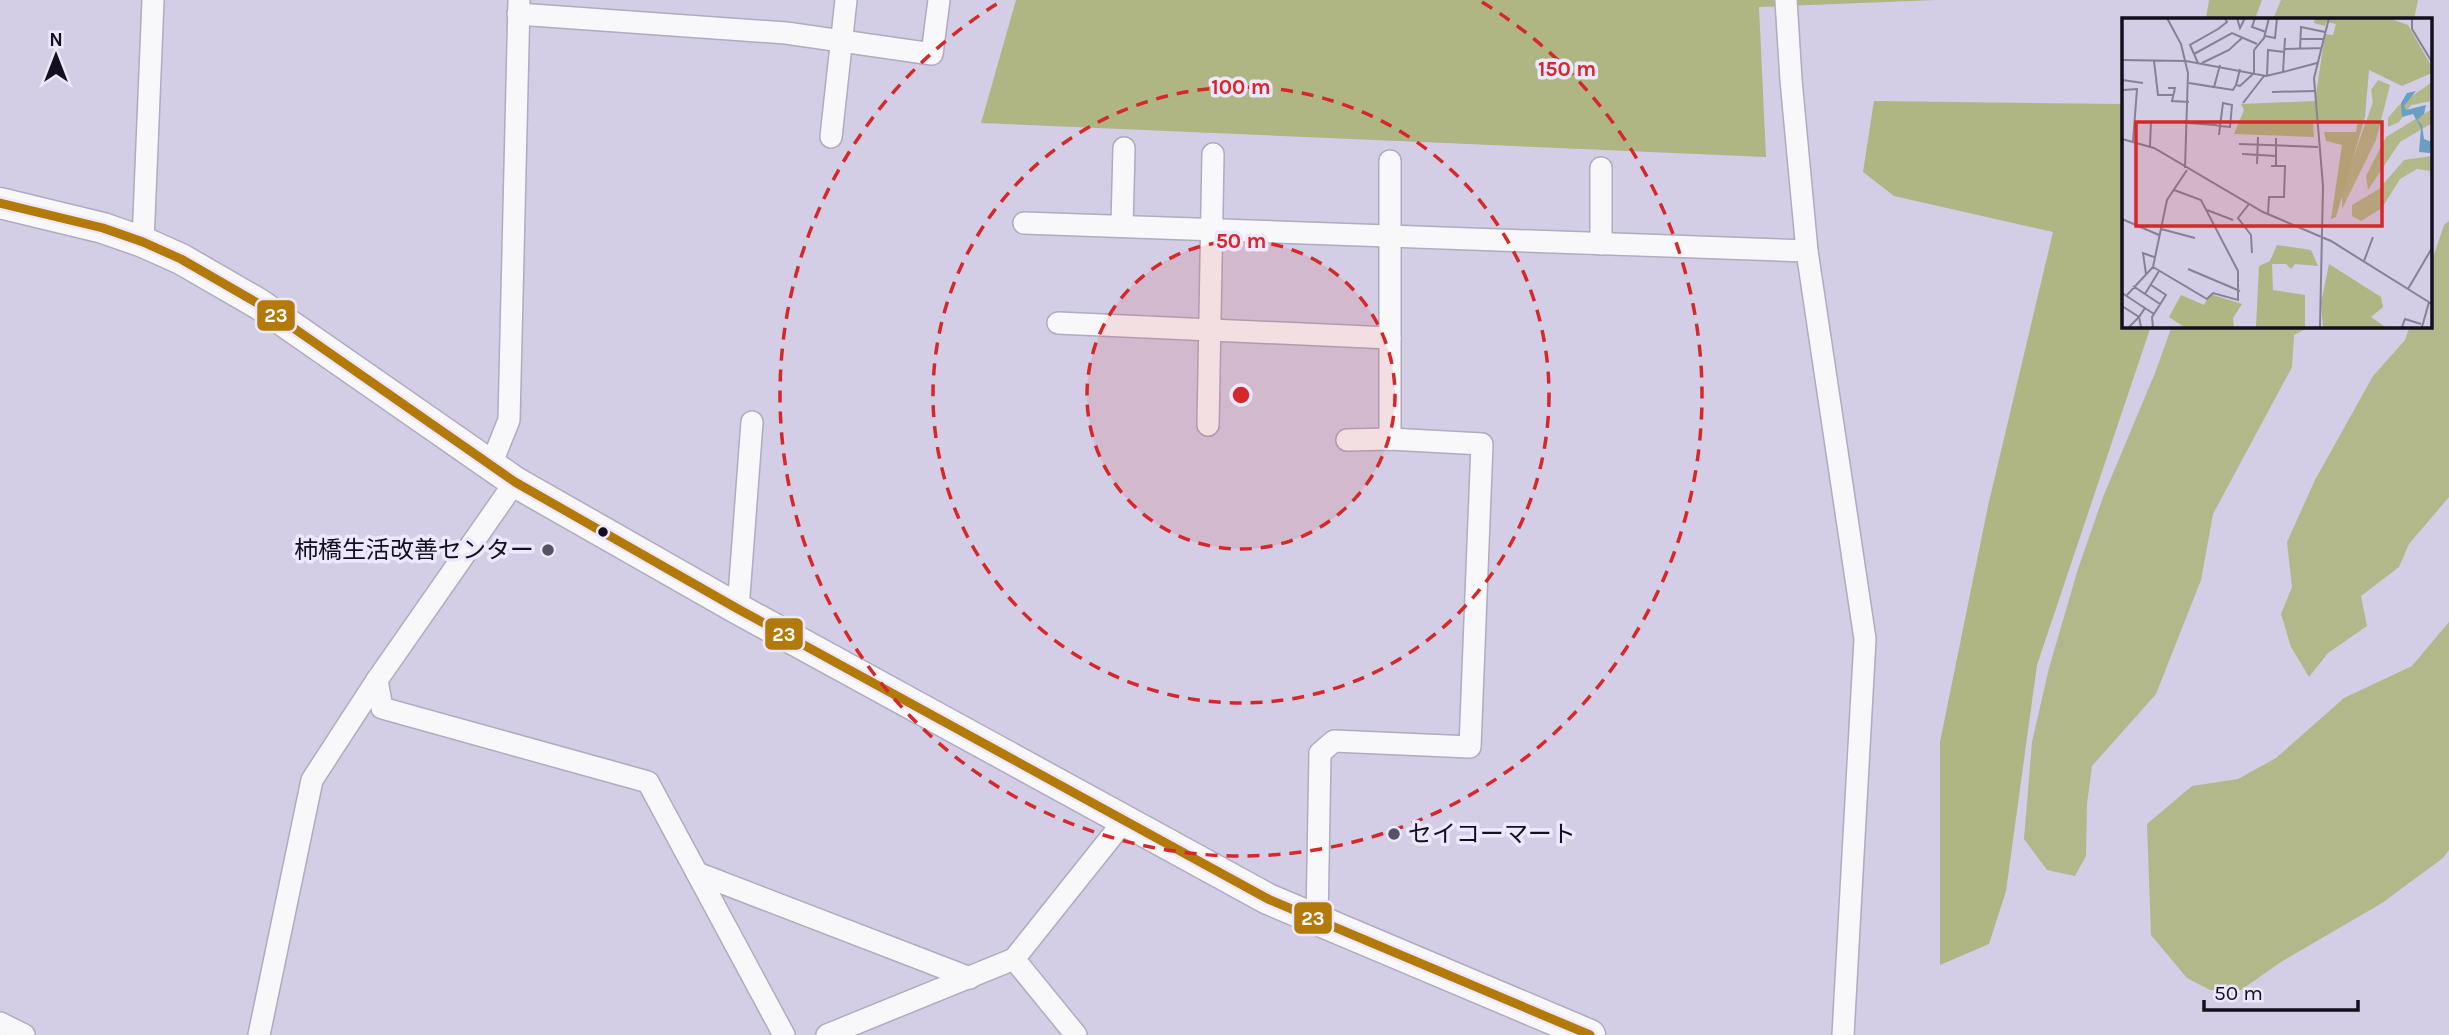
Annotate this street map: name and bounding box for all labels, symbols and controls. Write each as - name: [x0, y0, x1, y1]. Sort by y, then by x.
- inset map: [2122, 18, 2432, 327]
- north arrow: [21, 21, 91, 91]
- text: N: [49, 29, 63, 51]
- text: 150 m: [1538, 57, 1596, 81]
- text: 100 m: [1211, 75, 1271, 99]
- text: 50 m: [1216, 229, 1266, 253]
- line badge: 23: [256, 299, 296, 332]
- text: 23: [264, 305, 288, 327]
- centre of rings: [1229, 383, 1253, 407]
- unlabelled marker: [596, 525, 610, 539]
- place label: 柿橋生活改善センター: [294, 536, 534, 564]
- marker: 柿橋生活改善センター: [540, 542, 556, 558]
- line badge: 23: [764, 617, 804, 651]
- text: 23: [772, 624, 796, 646]
- place label: セイコーマート: [1408, 820, 1576, 848]
- marker: セイコーマート: [1386, 826, 1402, 842]
- line badge: 23: [1293, 901, 1333, 935]
- text: 23: [1301, 908, 1325, 930]
- scale bar: [2204, 968, 2358, 1012]
- text: 50 m: [2214, 981, 2263, 1005]

